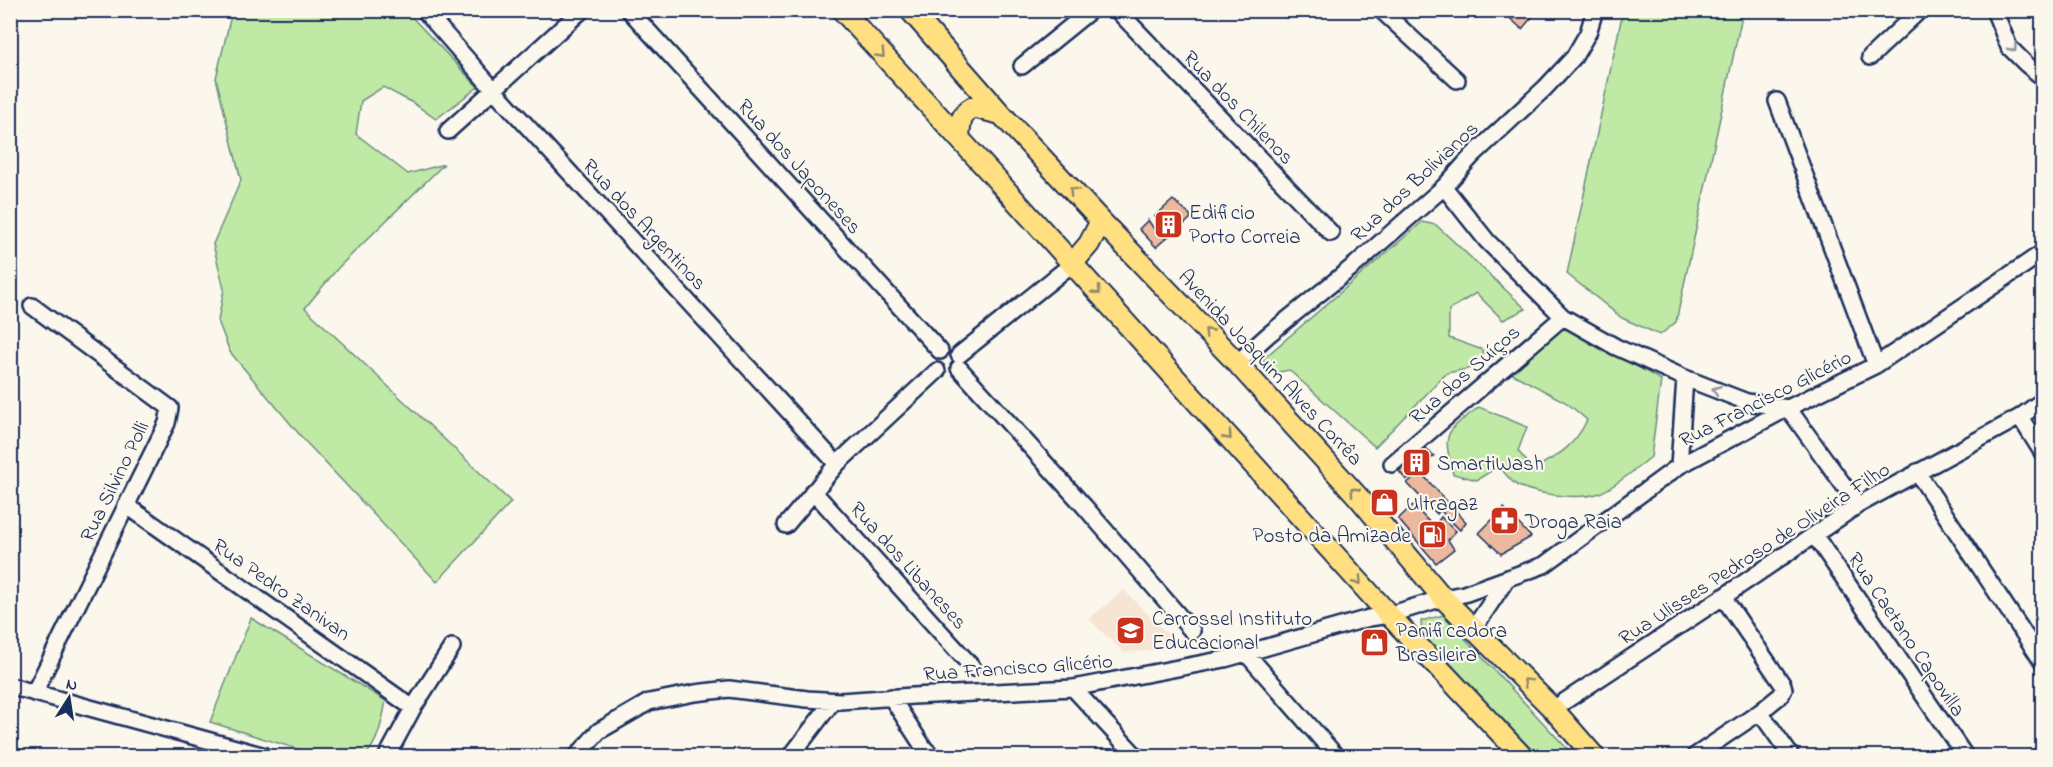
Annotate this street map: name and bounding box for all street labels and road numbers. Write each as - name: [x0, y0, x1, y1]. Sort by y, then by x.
- street label: Rua dos Chilenos: [1175, 44, 1300, 172]
- street label: Rua dos Japoneses: [729, 93, 868, 242]
- street label: Rua dos Bolivianos: [1345, 115, 1486, 250]
- street label: Rua dos Argentinos: [573, 153, 713, 299]
- street label: Avenida Joaquim Alves Corrêa: [1170, 263, 1369, 473]
- street label: Rua dos Suíços: [1403, 319, 1528, 432]
- street label: Rua Francisco Glicério: [1674, 343, 1857, 456]
- street label: Rua Silvino Polli: [74, 416, 158, 547]
- street label: Rua Ulisses Pedroso de Oliveira Filho: [1613, 455, 1897, 654]
- street label: Rua dos Libaneses: [842, 496, 973, 637]
- street label: Rua Pedro Zanivan: [206, 532, 356, 649]
- street label: Rua Caetano Capovilla: [1839, 547, 1972, 723]
- street label: Rua Francisco Glicério: [922, 647, 1114, 691]

